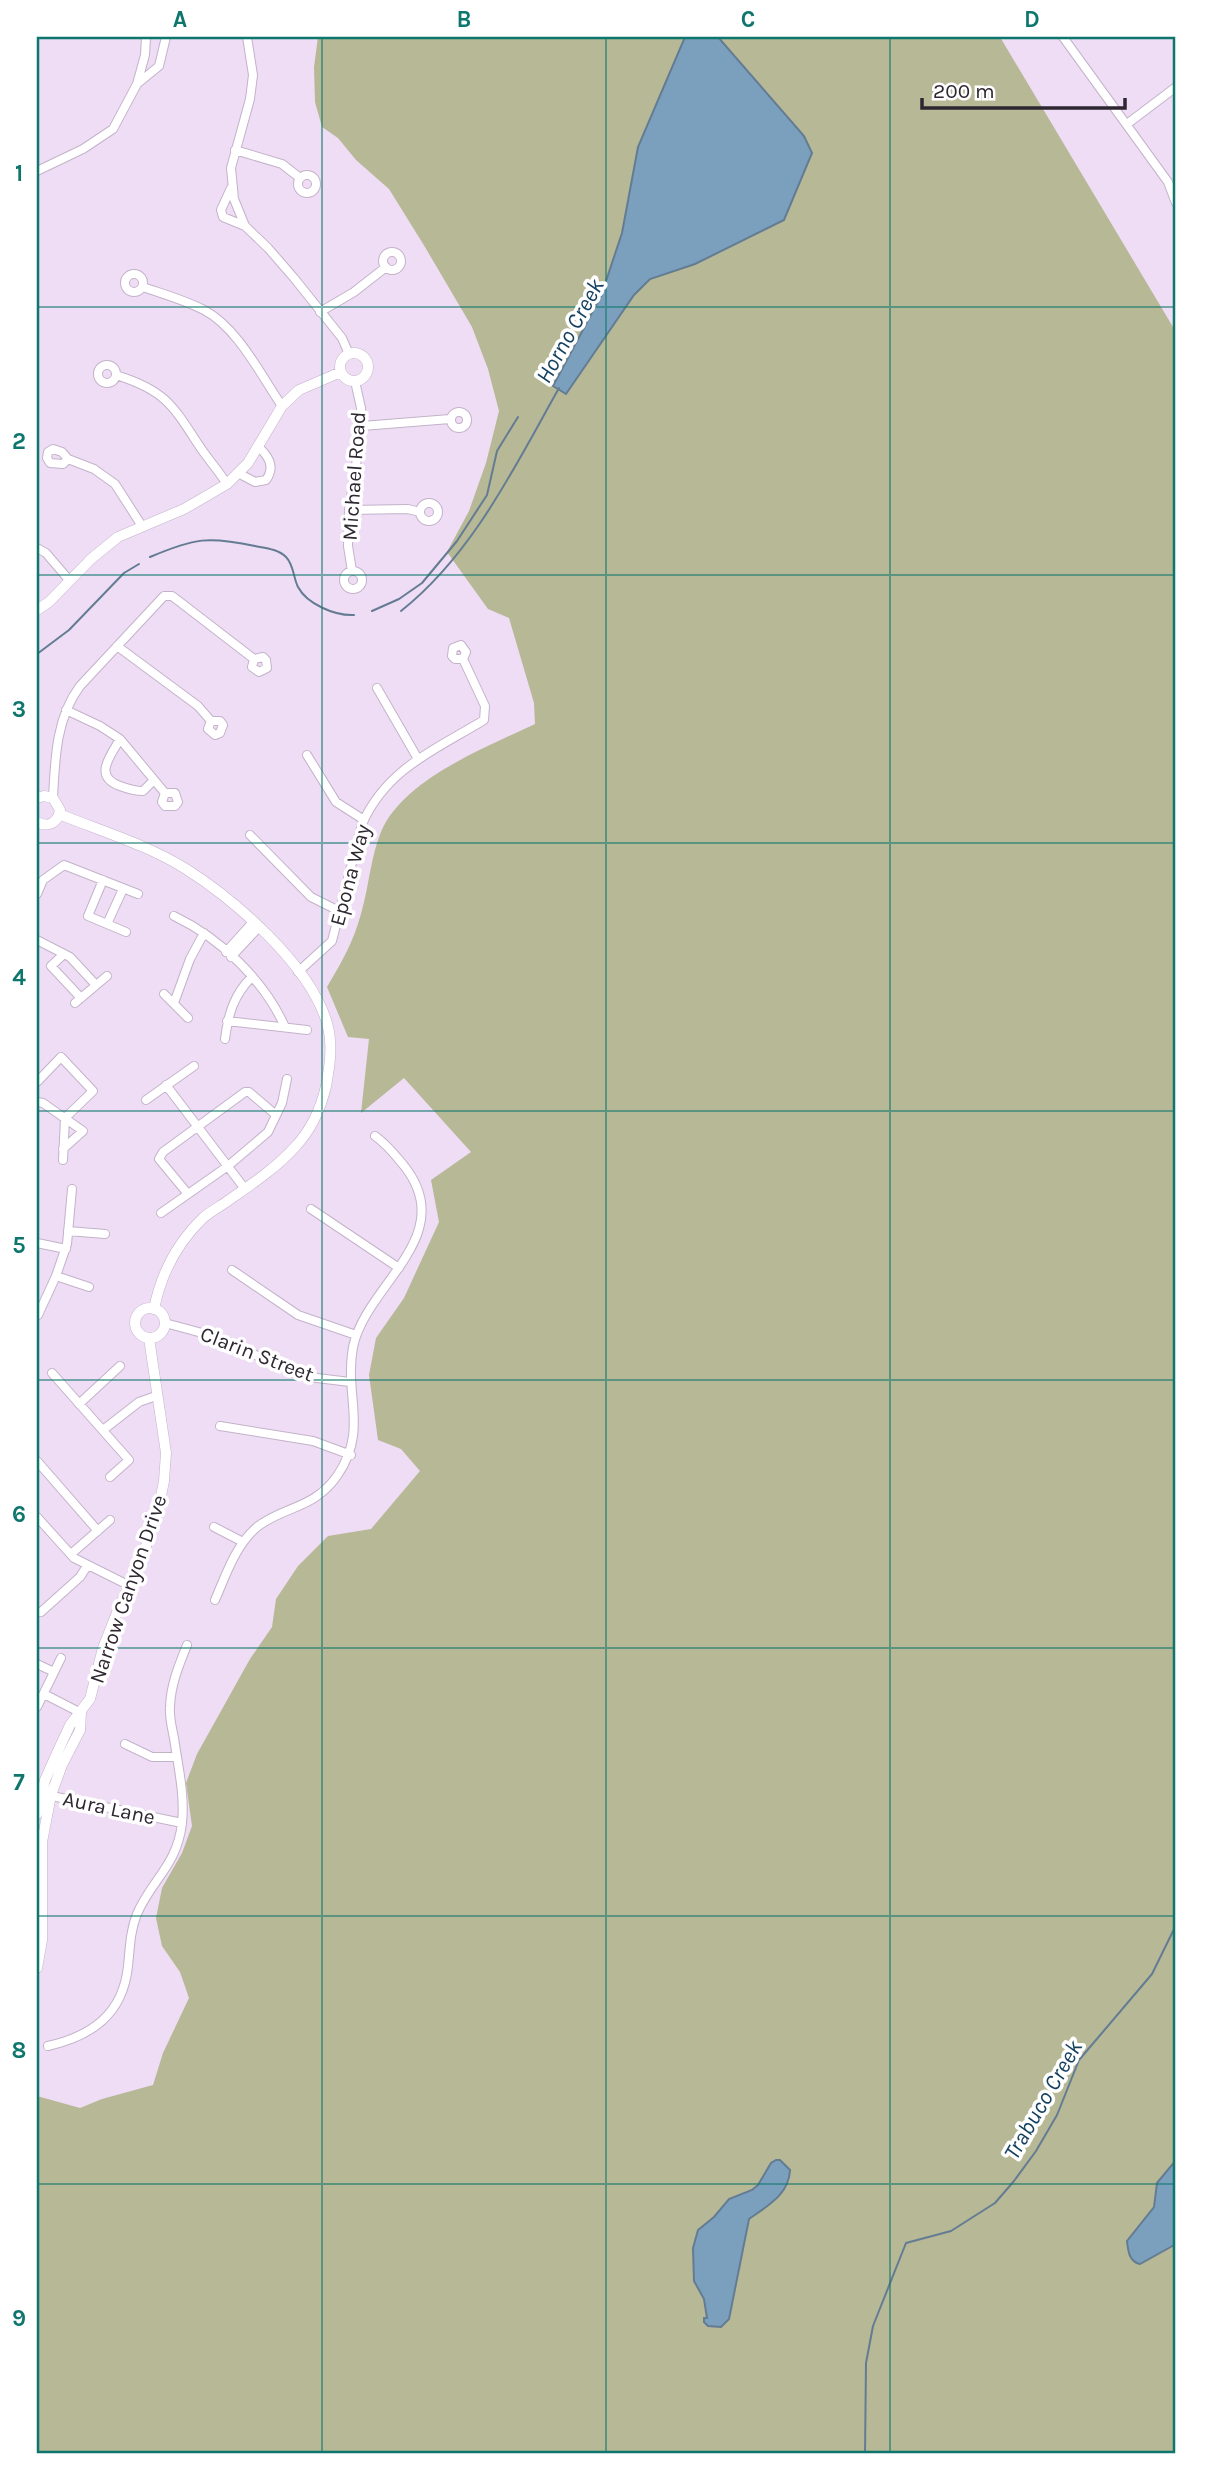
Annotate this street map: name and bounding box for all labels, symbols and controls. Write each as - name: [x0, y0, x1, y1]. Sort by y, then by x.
- text: A: [173, 6, 187, 33]
- text: B: [457, 6, 471, 33]
- text: C: [741, 6, 755, 33]
- text: D: [1024, 6, 1040, 33]
- scale bar: [922, 66, 1126, 110]
- text: 200 m: [933, 79, 995, 103]
- text: 1: [15, 160, 23, 187]
- water label: Horno Creek: [530, 274, 610, 388]
- street label: Michael Road: [338, 411, 370, 541]
- text: 2: [12, 428, 26, 455]
- text: 3: [12, 696, 26, 723]
- street label: Epona Way: [325, 821, 375, 928]
- text: 4: [12, 964, 26, 991]
- text: 5: [12, 1232, 26, 1259]
- street label: Clarin Street: [197, 1321, 317, 1387]
- street label: Narrow Canyon Drive: [84, 1492, 172, 1686]
- text: 6: [12, 1501, 26, 1528]
- text: 7: [13, 1769, 25, 1796]
- street label: Aura Lane: [61, 1787, 157, 1829]
- water label: Trabuco Creek: [998, 2035, 1088, 2165]
- text: 8: [12, 2037, 26, 2064]
- text: 9: [12, 2305, 26, 2332]

